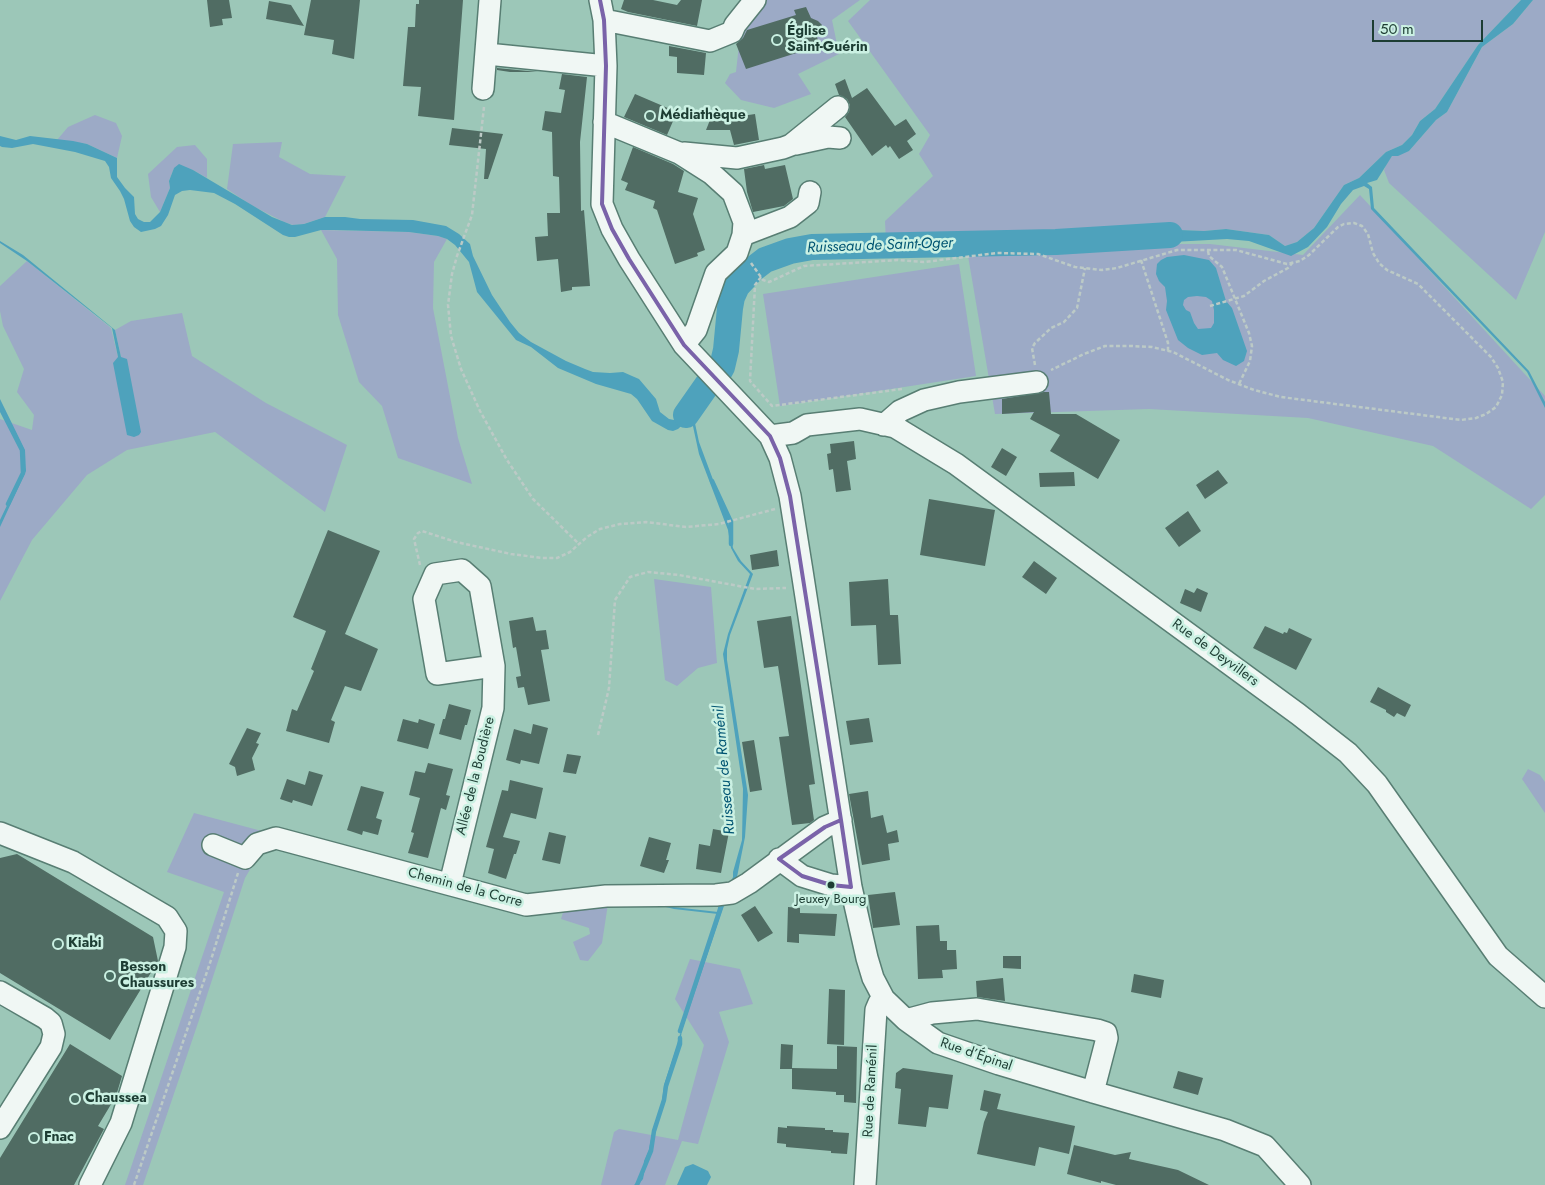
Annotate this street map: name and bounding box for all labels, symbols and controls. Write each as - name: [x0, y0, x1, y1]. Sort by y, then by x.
- scale bar: [1375, 10, 1486, 42]
- text: 50 m: [1380, 18, 1414, 40]
- place label: Église Saint-Guérin: [787, 24, 868, 56]
- marker: Église Saint-Guérin: [771, 34, 783, 46]
- place label: Médiathèque: [660, 108, 746, 124]
- marker: Médiathèque: [644, 110, 656, 122]
- water label: Ruisseau de Saint-Oger: [807, 234, 953, 258]
- street label: Rue de Deyvillers: [1168, 616, 1262, 690]
- water label: Ruisseau de Raménil: [710, 705, 740, 835]
- street label: Allée de la Boudière: [453, 715, 499, 837]
- street label: Chemin de la Corre: [406, 865, 524, 911]
- marker: Jeuxey Bourg: [826, 880, 836, 890]
- place label: Jeuxey Bourg: [796, 892, 866, 908]
- place label: Kiabi: [68, 936, 102, 952]
- marker: Kiabi: [52, 938, 64, 950]
- place label: Besson Chaussures: [120, 960, 194, 992]
- marker: Besson Chaussures: [104, 970, 116, 982]
- street label: Rue d’Épinal: [938, 1035, 1014, 1075]
- street label: Rue de Raménil: [860, 1044, 882, 1138]
- place label: Chaussea: [85, 1091, 147, 1107]
- marker: Chaussea: [69, 1093, 81, 1105]
- place label: Fnac: [44, 1130, 74, 1146]
- marker: Fnac: [28, 1132, 40, 1144]

